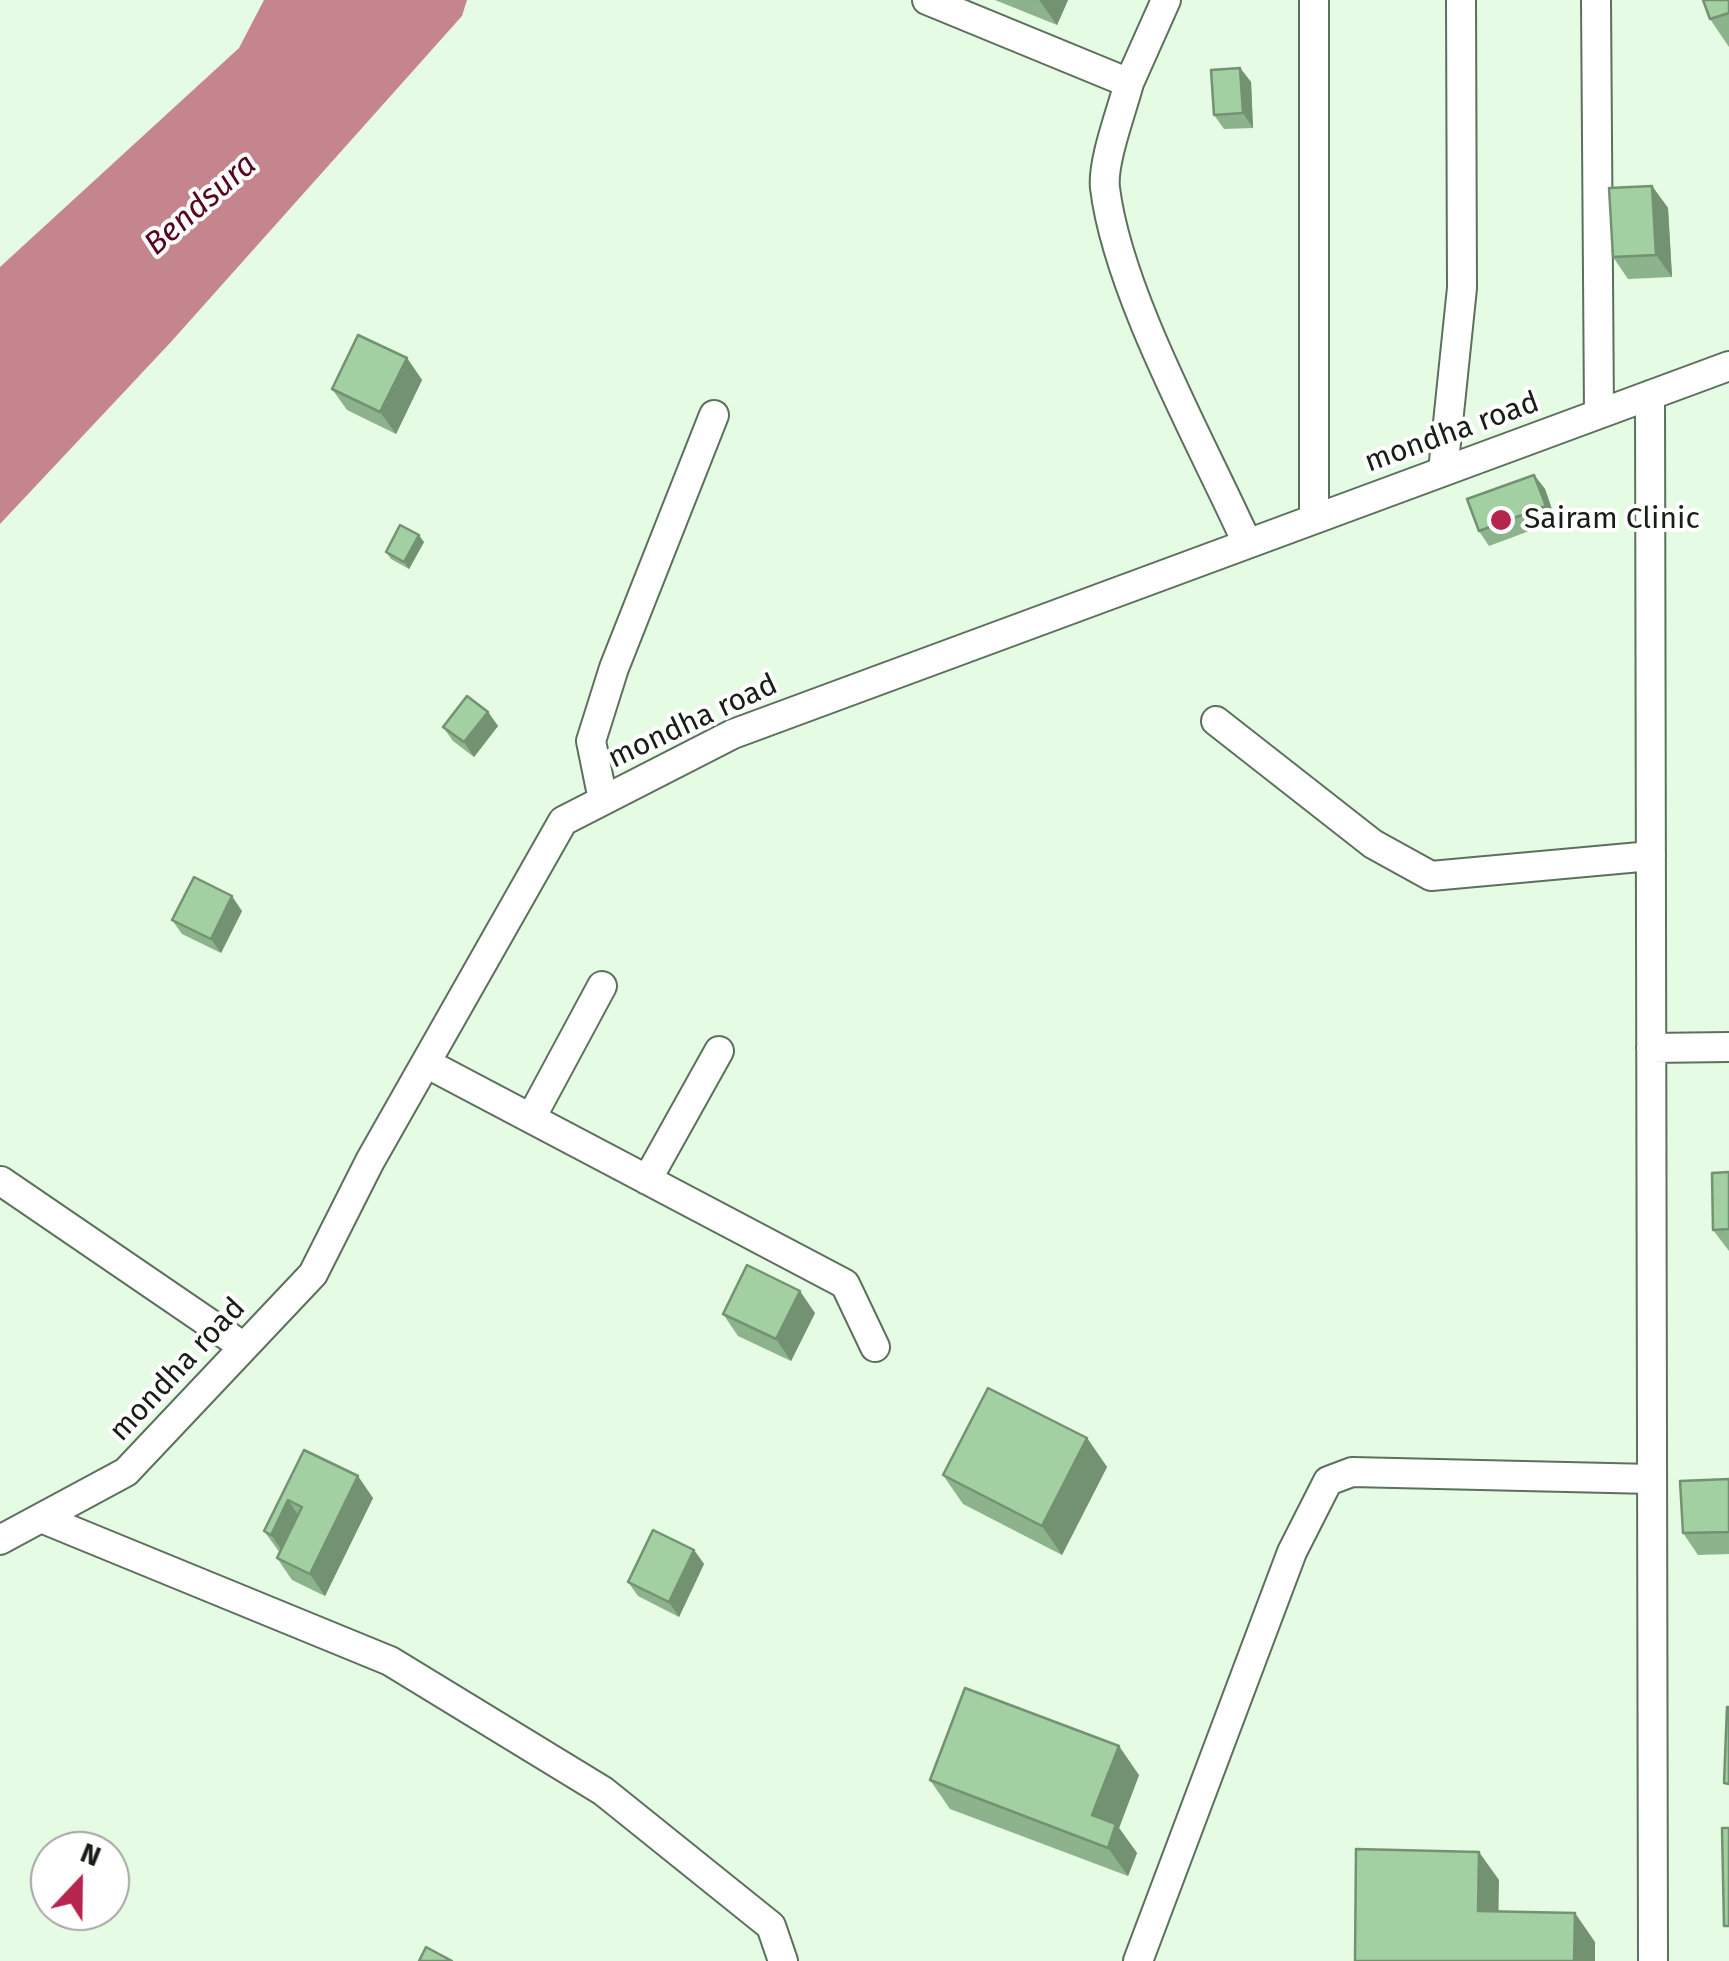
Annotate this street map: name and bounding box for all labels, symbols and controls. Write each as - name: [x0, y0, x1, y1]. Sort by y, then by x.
- water label: Bendsura: [137, 146, 265, 264]
- street label: mondha road: [1360, 385, 1544, 481]
- place label: Sairam Clinic: [1524, 502, 1700, 538]
- marker: Sairam Clinic: [1488, 507, 1514, 533]
- street label: mondha road: [603, 667, 783, 777]
- street label: mondha road: [103, 1291, 253, 1449]
- north arrow: [30, 1831, 130, 1931]
- text: N: [76, 1836, 105, 1873]

